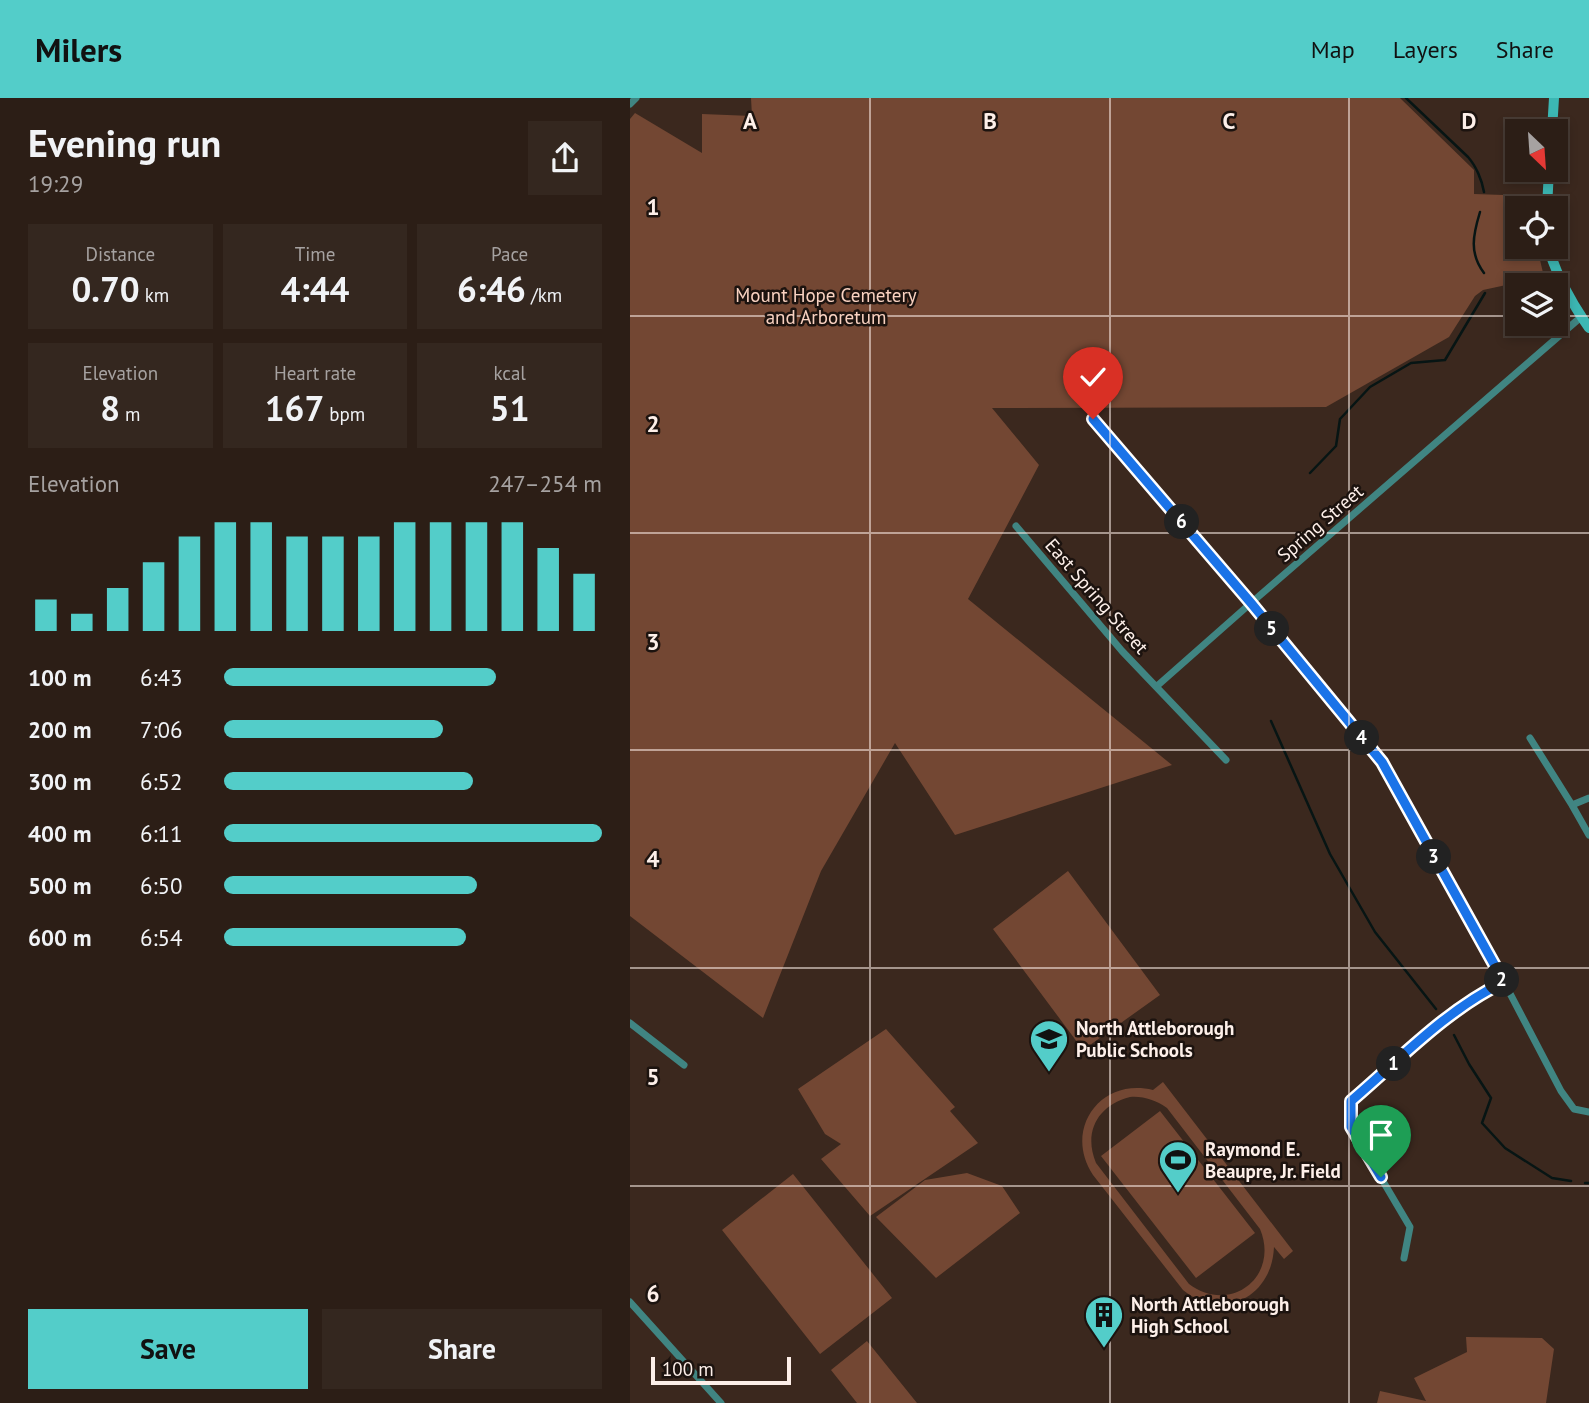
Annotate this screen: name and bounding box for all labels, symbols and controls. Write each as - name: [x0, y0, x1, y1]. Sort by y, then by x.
- text: Milers: [35, 28, 122, 71]
- text: Map: [1311, 34, 1355, 65]
- text: Layers: [1393, 34, 1458, 65]
- text: Share: [1496, 34, 1554, 65]
- text: A: [743, 106, 757, 135]
- text: B: [983, 106, 997, 135]
- text: C: [1223, 106, 1236, 135]
- text: D: [1462, 106, 1476, 135]
- text: Evening run: [28, 118, 221, 167]
- north arrow: [1505, 119, 1568, 182]
- map controls: [1505, 119, 1568, 336]
- button: share: [528, 121, 602, 195]
- text: 19:29: [28, 169, 83, 198]
- text: 1: [646, 192, 660, 221]
- button: locate: [1505, 196, 1568, 259]
- text: Distance: [86, 242, 155, 266]
- text: Time: [295, 242, 335, 266]
- text: Pace: [491, 242, 528, 266]
- text: 0.70: [71, 266, 140, 312]
- text: 4:44: [281, 266, 349, 312]
- text: 6:46: [457, 266, 526, 312]
- button: layers: [1505, 273, 1568, 336]
- text: km: [140, 283, 169, 307]
- text: /km: [526, 283, 562, 307]
- park label: Mount Hope Cemetery and Arboretum: [735, 283, 917, 329]
- pin: [1063, 347, 1123, 419]
- icon: check: [1074, 358, 1112, 396]
- text: Elevation: [82, 361, 158, 385]
- text: Heart rate: [274, 361, 356, 385]
- text: kcal: [493, 361, 526, 385]
- text: 8: [100, 385, 120, 431]
- text: 167: [265, 385, 324, 431]
- text: 51: [490, 385, 530, 431]
- text: m: [120, 402, 141, 426]
- text: bpm: [324, 402, 365, 426]
- text: 2: [646, 409, 660, 438]
- text: Elevation: [28, 469, 120, 498]
- text: 247–254 m: [488, 469, 602, 498]
- street label: Spring Street: [1272, 479, 1368, 567]
- pin: 6: [1164, 504, 1200, 540]
- text: 6: [1176, 509, 1187, 533]
- street label: East Spring Street: [1040, 533, 1154, 659]
- pin: 5: [1254, 612, 1290, 646]
- text: 5: [1266, 616, 1277, 640]
- text: 3: [646, 627, 660, 656]
- text: 100 m: [28, 663, 91, 692]
- text: 6:43: [140, 663, 183, 692]
- text: 200 m: [28, 715, 91, 744]
- text: 7:06: [140, 715, 183, 744]
- pin: 4: [1344, 720, 1380, 756]
- text: 4: [1356, 725, 1367, 749]
- text: 300 m: [28, 767, 91, 796]
- text: 6:52: [140, 767, 183, 796]
- text: 400 m: [28, 819, 91, 848]
- text: 6:11: [140, 819, 183, 848]
- pin: 3: [1416, 840, 1452, 874]
- text: 4: [646, 844, 660, 873]
- text: 3: [1428, 844, 1439, 868]
- text: 500 m: [28, 871, 91, 900]
- text: 6:50: [140, 871, 183, 900]
- text: 600 m: [28, 923, 91, 952]
- text: 6:54: [140, 923, 183, 952]
- pin: 2: [1484, 962, 1520, 998]
- text: 2: [1496, 967, 1507, 991]
- place label: North Attleborough Public Schools: [1076, 1016, 1234, 1062]
- school or university icon: North Attleborough Public Schools: [1028, 1018, 1070, 1073]
- pin: 1: [1376, 1046, 1412, 1082]
- text: 1: [1388, 1051, 1399, 1075]
- text: 5: [646, 1062, 660, 1091]
- pin: [1351, 1105, 1411, 1177]
- icon: arrive: [1362, 1116, 1400, 1154]
- place label: Raymond E. Beaupre, Jr. Field: [1205, 1137, 1341, 1183]
- sports icon: Raymond E. Beaupre, Jr. Field: [1157, 1139, 1199, 1194]
- text: 6: [646, 1279, 660, 1308]
- place label: North Attleborough High School: [1131, 1292, 1289, 1338]
- building icon: North Attleborough High School: [1083, 1294, 1125, 1349]
- button: Save: [28, 1309, 308, 1389]
- button: Share: [322, 1309, 602, 1389]
- scale bar: [651, 1354, 791, 1386]
- text: 100 m: [662, 1357, 714, 1381]

